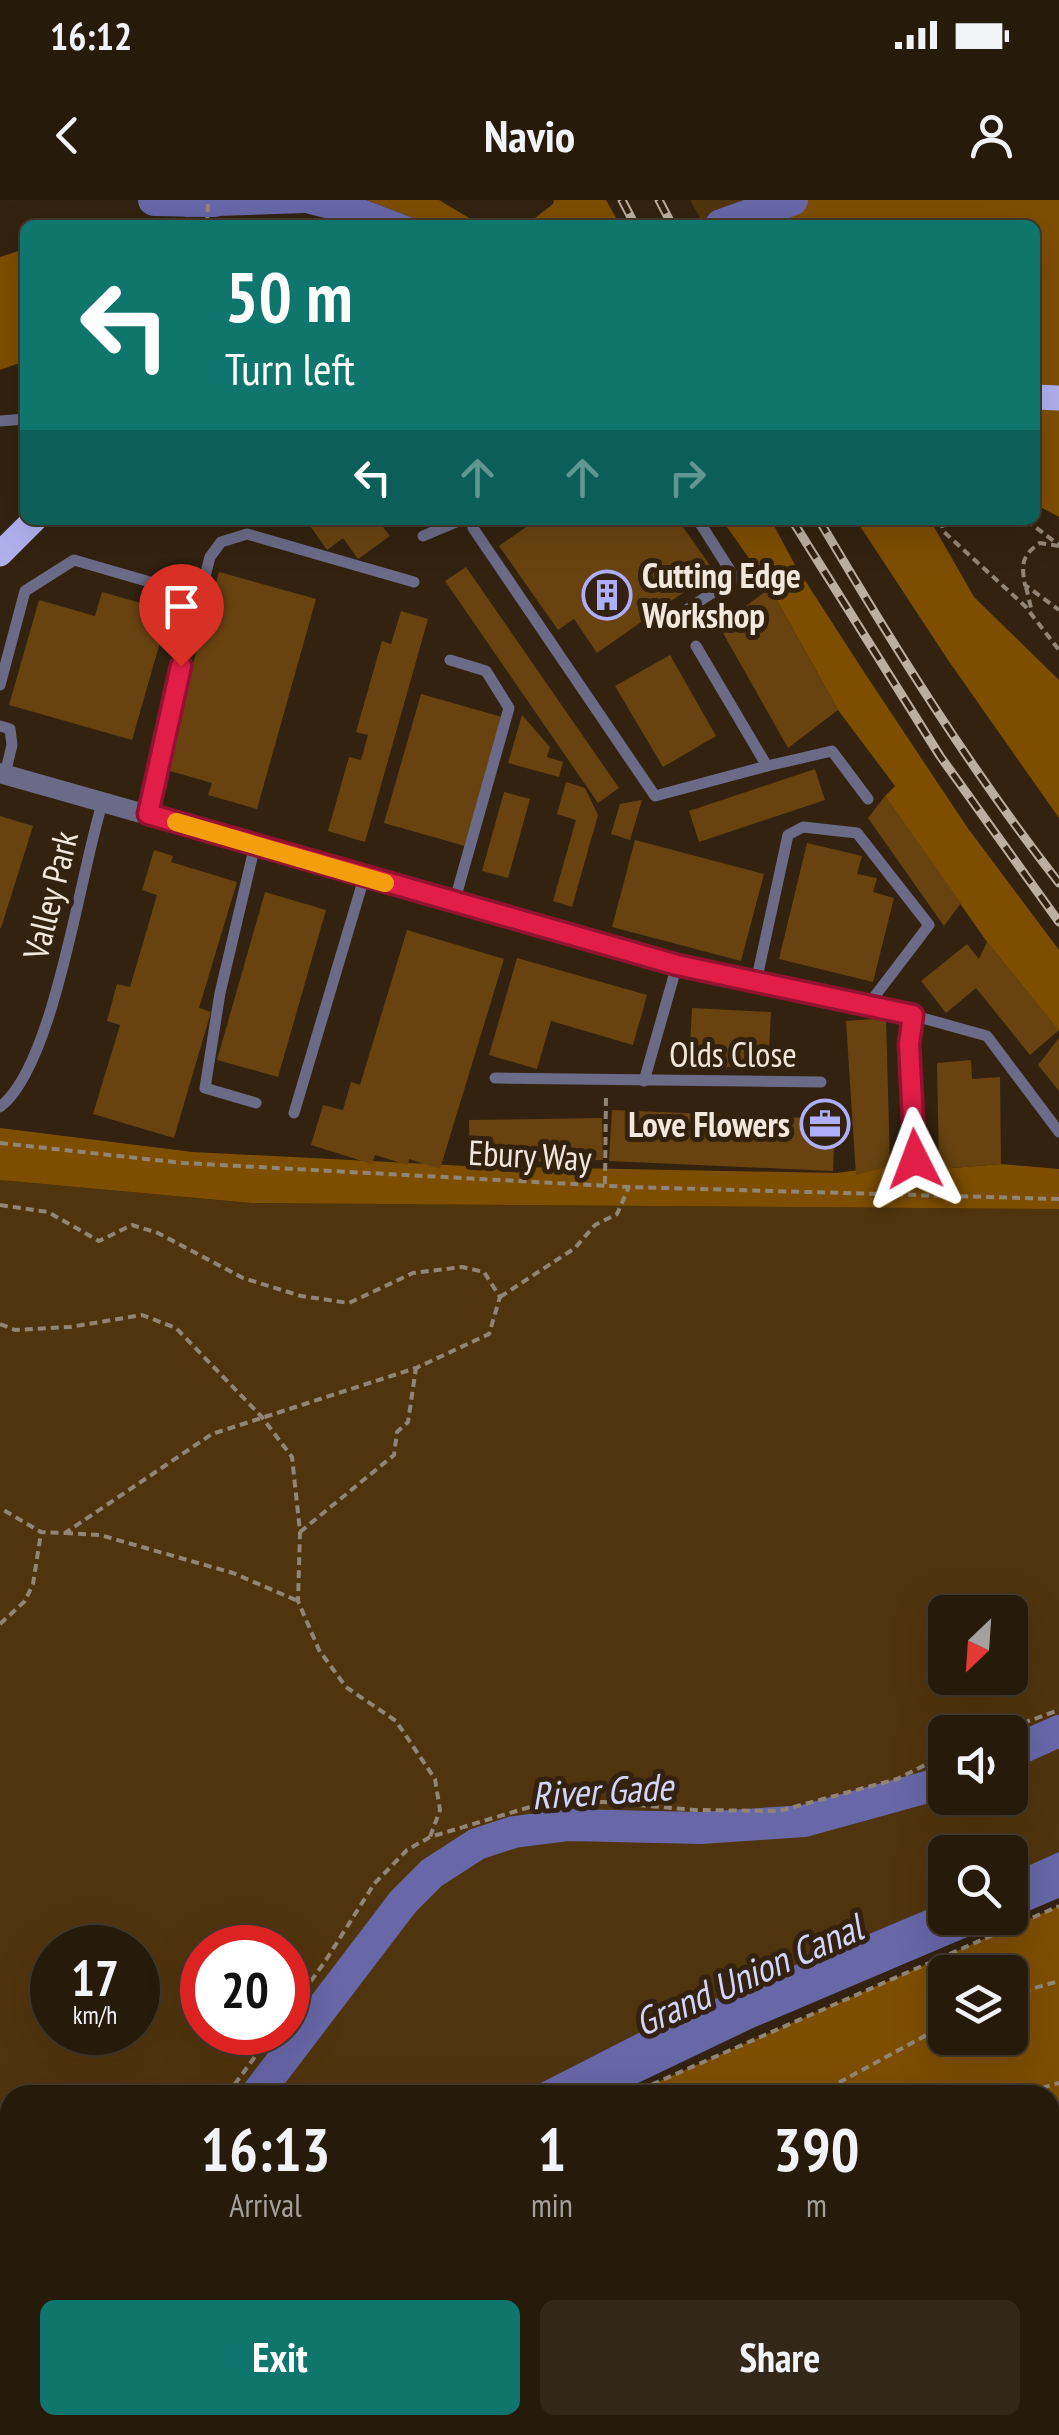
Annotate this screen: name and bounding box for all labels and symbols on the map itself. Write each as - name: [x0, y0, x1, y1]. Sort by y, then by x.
- place label: Cutting Edge Workshop: [641, 552, 801, 638]
- pin: [139, 564, 224, 667]
- building icon: Cutting Edge Workshop: [581, 569, 633, 621]
- street label: Valley Park: [12, 826, 88, 965]
- street label: Olds Close: [669, 1031, 797, 1077]
- office icon: Love Flowers: [799, 1098, 851, 1150]
- place label: Love Flowers: [628, 1101, 790, 1147]
- position arrow: [863, 1107, 967, 1211]
- street label: Ebury Way: [467, 1129, 594, 1181]
- north arrow: [928, 1595, 1028, 1695]
- water label: River Gade: [530, 1760, 677, 1819]
- water label: Grand Union Canal: [626, 1901, 872, 2046]
- speed limit sign: 20: [180, 1925, 310, 2055]

